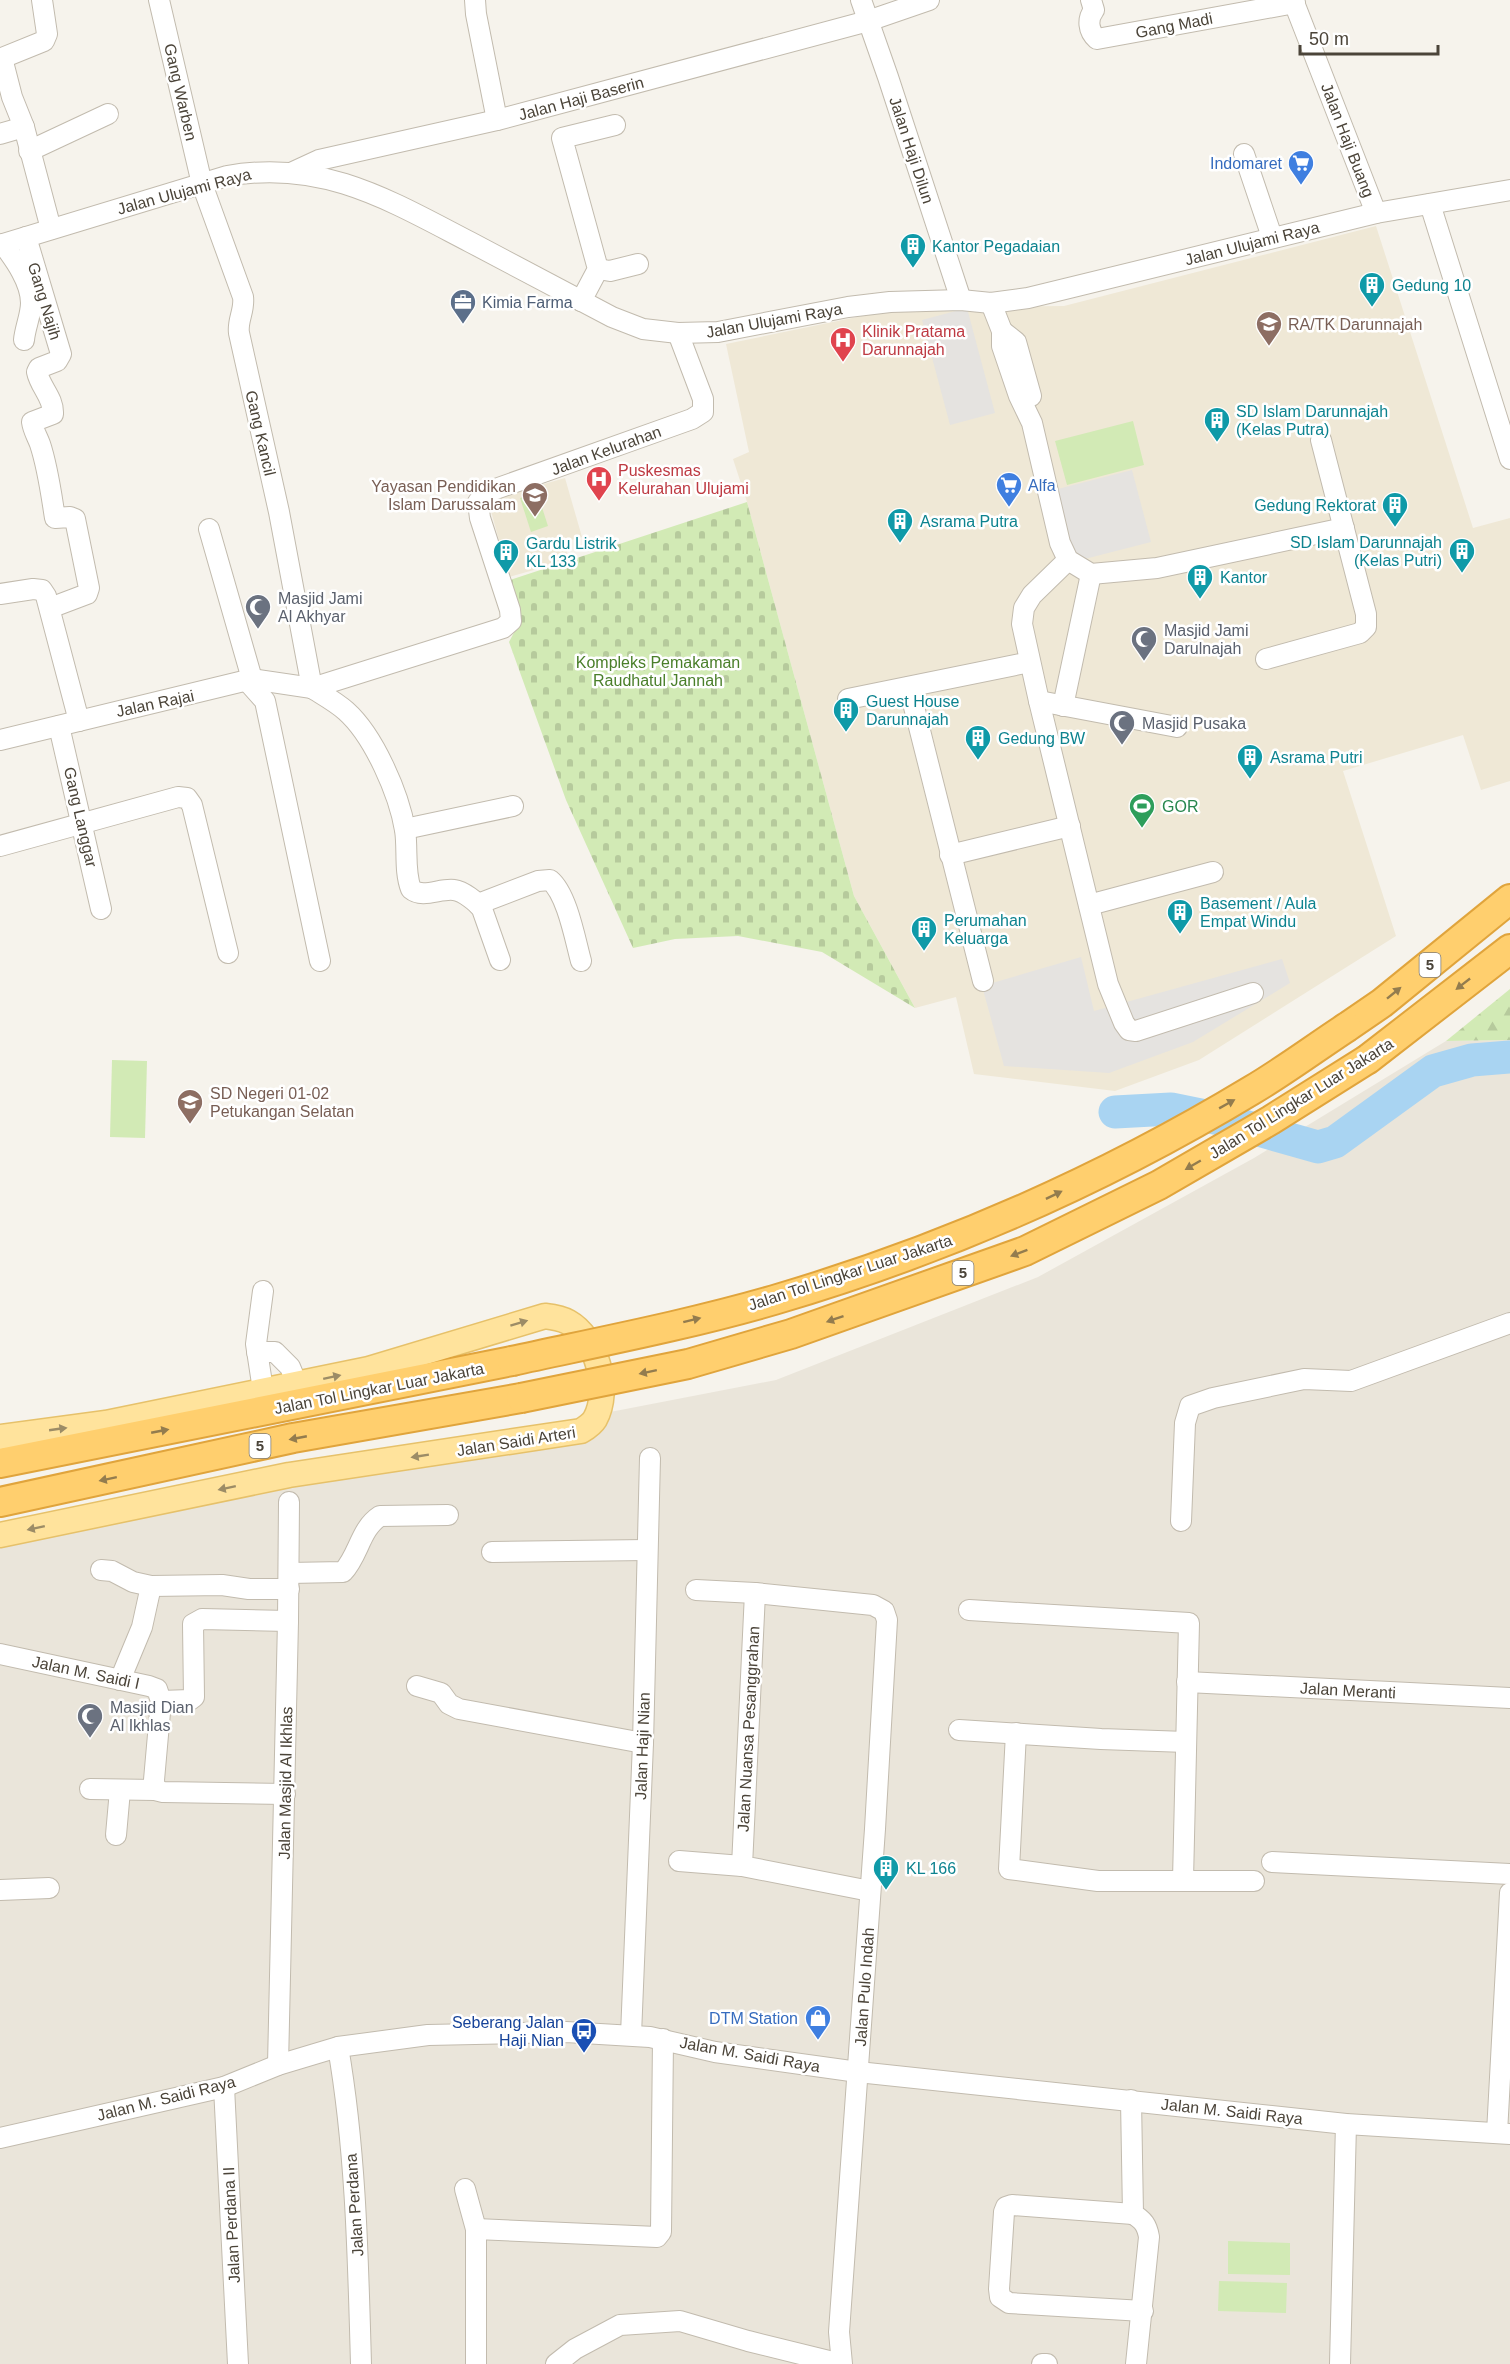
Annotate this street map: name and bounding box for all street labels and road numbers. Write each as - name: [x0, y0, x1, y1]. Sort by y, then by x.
- street label: Gang Madi: [1134, 10, 1214, 41]
- street label: Gang Warben: [161, 42, 200, 142]
- street label: Jalan Haji Baserin: [517, 74, 646, 123]
- street label: Jalan Haji Buang: [1318, 81, 1377, 200]
- street label: Jalan Haji Dilun: [886, 95, 937, 206]
- street label: Jalan Ulujami Raya: [115, 165, 253, 218]
- street label: Jalan Ulujami Raya: [1183, 219, 1321, 268]
- street label: Gang Najih: [25, 260, 64, 342]
- street label: Jalan Ulujami Raya: [705, 300, 844, 341]
- street label: Gang Kancil: [242, 389, 279, 477]
- street label: Jalan Kelurahan: [549, 423, 663, 478]
- street label: Jalan Rajai: [115, 687, 196, 720]
- street label: Gang Langgar: [61, 765, 100, 870]
- road number: 5: [1420, 953, 1440, 977]
- street label: Jalan Tol Lingkar Luar Jakarta: [1206, 1035, 1396, 1162]
- street label: Jalan Tol Lingkar Luar Jakarta: [746, 1231, 954, 1313]
- road number: 5: [952, 1261, 974, 1285]
- street label: Jalan Tol Lingkar Luar Jakarta: [273, 1360, 485, 1417]
- street label: Jalan Saidi Arteri: [455, 1424, 577, 1459]
- road number: 5: [250, 1434, 270, 1458]
- street label: Jalan Nuansa Pesanggrahan: [735, 1626, 762, 1833]
- street label: Jalan M. Saidi I: [31, 1653, 141, 1692]
- street label: Jalan Meranti: [1300, 1679, 1396, 1702]
- street label: Jalan Haji Nian: [632, 1692, 653, 1800]
- street label: Jalan Masjid Al Ikhlas: [276, 1706, 295, 1860]
- street label: Jalan Pulo Indah: [852, 1927, 877, 2047]
- street label: Jalan M. Saidi Raya: [678, 2034, 822, 2075]
- street label: Jalan M. Saidi Raya: [95, 2073, 237, 2124]
- street label: Jalan M. Saidi Raya: [1160, 2096, 1304, 2127]
- street label: Jalan Perdana: [342, 2153, 367, 2257]
- street label: Jalan Perdana II: [220, 2166, 243, 2284]

